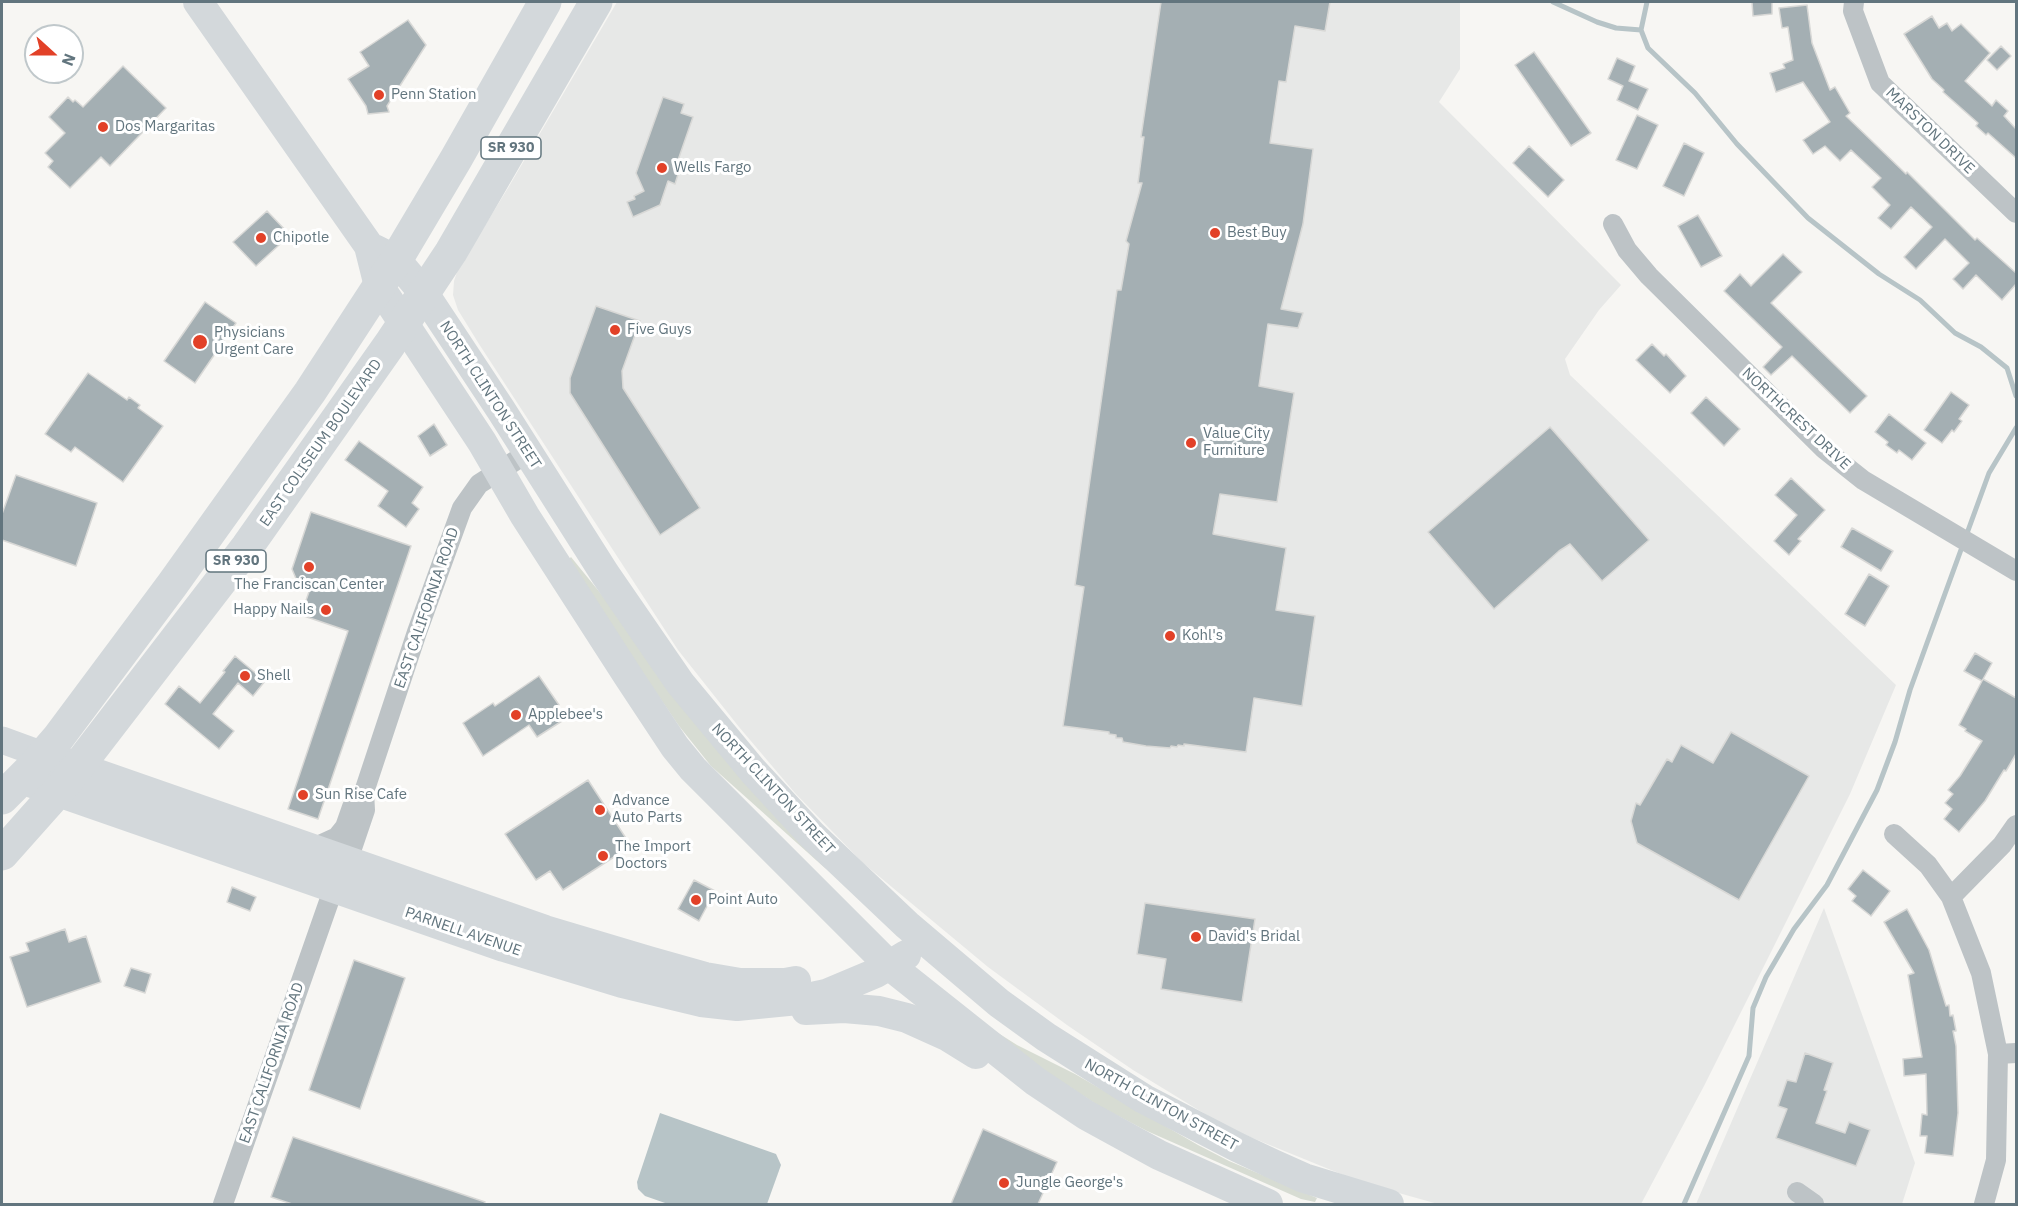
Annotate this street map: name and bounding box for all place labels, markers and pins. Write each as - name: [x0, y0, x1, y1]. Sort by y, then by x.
- place label: Penn Station: [391, 86, 477, 104]
- marker: Penn Station: [372, 88, 386, 102]
- place label: Dos Margaritas: [115, 118, 215, 136]
- marker: Dos Margaritas: [96, 120, 110, 134]
- place label: Wells Fargo: [674, 159, 751, 177]
- marker: Wells Fargo: [655, 161, 669, 175]
- place label: Best Buy: [1227, 224, 1287, 242]
- marker: Best Buy: [1208, 226, 1222, 240]
- place label: Chipotle: [273, 229, 329, 247]
- marker: Chipotle: [254, 231, 268, 245]
- place label: Five Guys: [627, 321, 692, 339]
- marker: Five Guys: [608, 323, 622, 337]
- place label: Physicians Urgent Care: [214, 324, 294, 359]
- marker: Physicians Urgent Care: [191, 333, 209, 351]
- place label: Value City Furniture: [1203, 425, 1270, 460]
- marker: Value City Furniture: [1184, 436, 1198, 450]
- marker: The Franciscan Center: [302, 560, 316, 574]
- place label: The Franciscan Center: [234, 576, 384, 594]
- place label: Happy Nails: [233, 601, 314, 619]
- marker: Happy Nails: [319, 603, 333, 617]
- place label: Kohl's: [1182, 627, 1223, 645]
- marker: Kohl's: [1163, 629, 1177, 643]
- place label: Shell: [257, 667, 291, 685]
- marker: Shell: [238, 669, 252, 683]
- place label: Applebee's: [528, 706, 603, 724]
- marker: Applebee's: [509, 708, 523, 722]
- place label: Sun Rise Cafe: [315, 786, 407, 804]
- marker: Sun Rise Cafe: [296, 788, 310, 802]
- place label: Advance Auto Parts: [612, 792, 682, 827]
- marker: Advance Auto Parts: [593, 803, 607, 817]
- place label: The Import Doctors: [615, 838, 691, 873]
- marker: The Import Doctors: [596, 849, 610, 863]
- place label: Point Auto: [708, 891, 778, 909]
- marker: Point Auto: [689, 893, 703, 907]
- place label: David's Bridal: [1208, 928, 1300, 946]
- marker: David's Bridal: [1189, 930, 1203, 944]
- place label: Jungle George's: [1016, 1174, 1123, 1192]
- marker: Jungle George's: [997, 1176, 1011, 1190]

